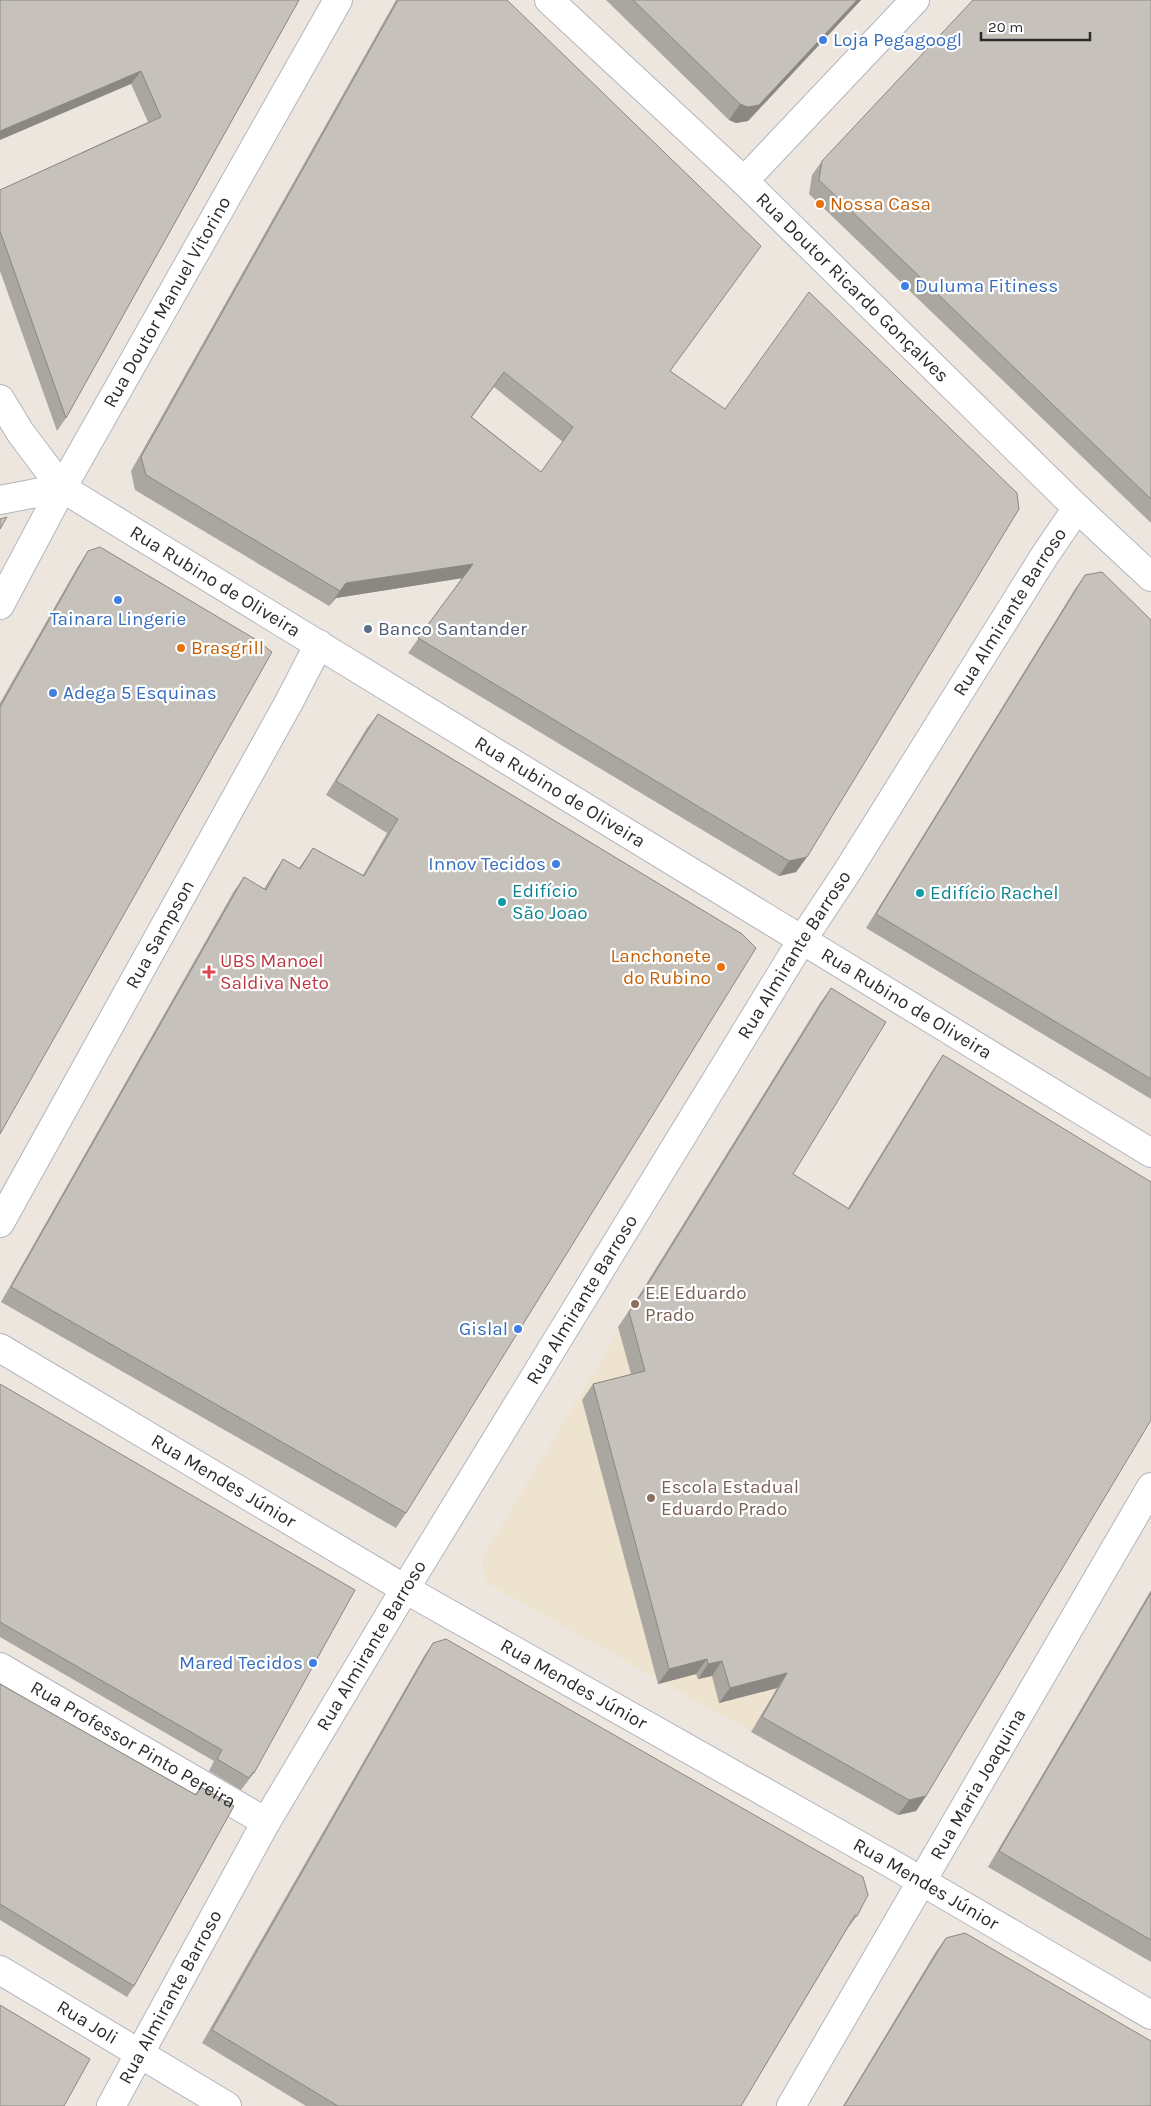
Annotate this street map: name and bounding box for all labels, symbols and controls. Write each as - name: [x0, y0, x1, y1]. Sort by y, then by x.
- scale bar: [981, 10, 1090, 42]
- text: 20 m: [988, 18, 1023, 36]
- place label: Loja Pegagoogl: [833, 29, 962, 51]
- marker: Loja Pegagoogl: [817, 34, 829, 46]
- street label: Rua Doutor Ricardo Gonçalves: [752, 188, 953, 387]
- street label: Rua Doutor Manuel Vitorino: [99, 193, 236, 412]
- place label: Nossa Casa: [830, 193, 931, 215]
- marker: Nossa Casa: [814, 198, 826, 210]
- place label: Duluma Fitiness: [915, 275, 1058, 297]
- marker: Duluma Fitiness: [899, 280, 911, 292]
- street label: Rua Rubino de Oliveira: [126, 521, 304, 642]
- street label: Rua Almirante Barroso: [949, 524, 1071, 700]
- marker: Tainara Lingerie: [112, 594, 124, 606]
- place label: Tainara Lingerie: [50, 608, 186, 630]
- place label: Banco Santander: [378, 618, 527, 640]
- marker: Banco Santander: [362, 623, 374, 635]
- place label: Brasgrill: [191, 637, 264, 659]
- marker: Brasgrill: [175, 642, 187, 654]
- place label: Adega 5 Esquinas: [63, 682, 217, 704]
- marker: Adega 5 Esquinas: [47, 687, 59, 699]
- street label: Rua Rubino de Oliveira: [471, 732, 649, 852]
- place label: Innov Tecidos: [428, 853, 546, 875]
- marker: Innov Tecidos: [550, 858, 562, 870]
- street label: Rua Almirante Barroso: [733, 867, 856, 1043]
- street label: Rua Sampson: [121, 876, 199, 993]
- place label: Edifício São Joao: [512, 880, 588, 924]
- place label: Edifício Rachel: [930, 882, 1059, 904]
- marker: Edifício Rachel: [914, 887, 926, 899]
- marker: Edifício São Joao: [496, 896, 508, 908]
- street label: Rua Rubino de Oliveira: [817, 943, 996, 1064]
- place label: Lanchonete do Rubino: [610, 945, 711, 989]
- place label: UBS Manoel Saldiva Neto: [220, 950, 329, 994]
- marker: Lanchonete do Rubino: [715, 961, 727, 973]
- marker: UBS Manoel Saldiva Neto: [202, 965, 216, 979]
- street label: Rua Almirante Barroso: [522, 1211, 642, 1389]
- place label: E.E Eduardo Prado: [645, 1282, 747, 1326]
- marker: E.E Eduardo Prado: [629, 1298, 641, 1310]
- place label: Gislal: [459, 1318, 508, 1340]
- marker: Gislal: [512, 1323, 524, 1335]
- street label: Rua Mendes Júnior: [147, 1429, 300, 1533]
- place label: Escola Estadual Eduardo Prado: [661, 1476, 799, 1520]
- marker: Escola Estadual Eduardo Prado: [645, 1492, 657, 1504]
- street label: Rua Almirante Barroso: [312, 1556, 431, 1735]
- street label: Rua Mendes Júnior: [497, 1634, 651, 1734]
- place label: Mared Tecidos: [179, 1652, 303, 1674]
- marker: Mared Tecidos: [307, 1657, 319, 1669]
- street label: Rua Professor Pinto Pereira: [27, 1676, 240, 1813]
- street label: Rua Maria Joaquina: [926, 1705, 1031, 1864]
- street label: Rua Mendes Júnior: [849, 1833, 1003, 1935]
- street label: Rua Almirante Barroso: [114, 1906, 227, 2088]
- street label: Rua Joli: [53, 1996, 122, 2049]

